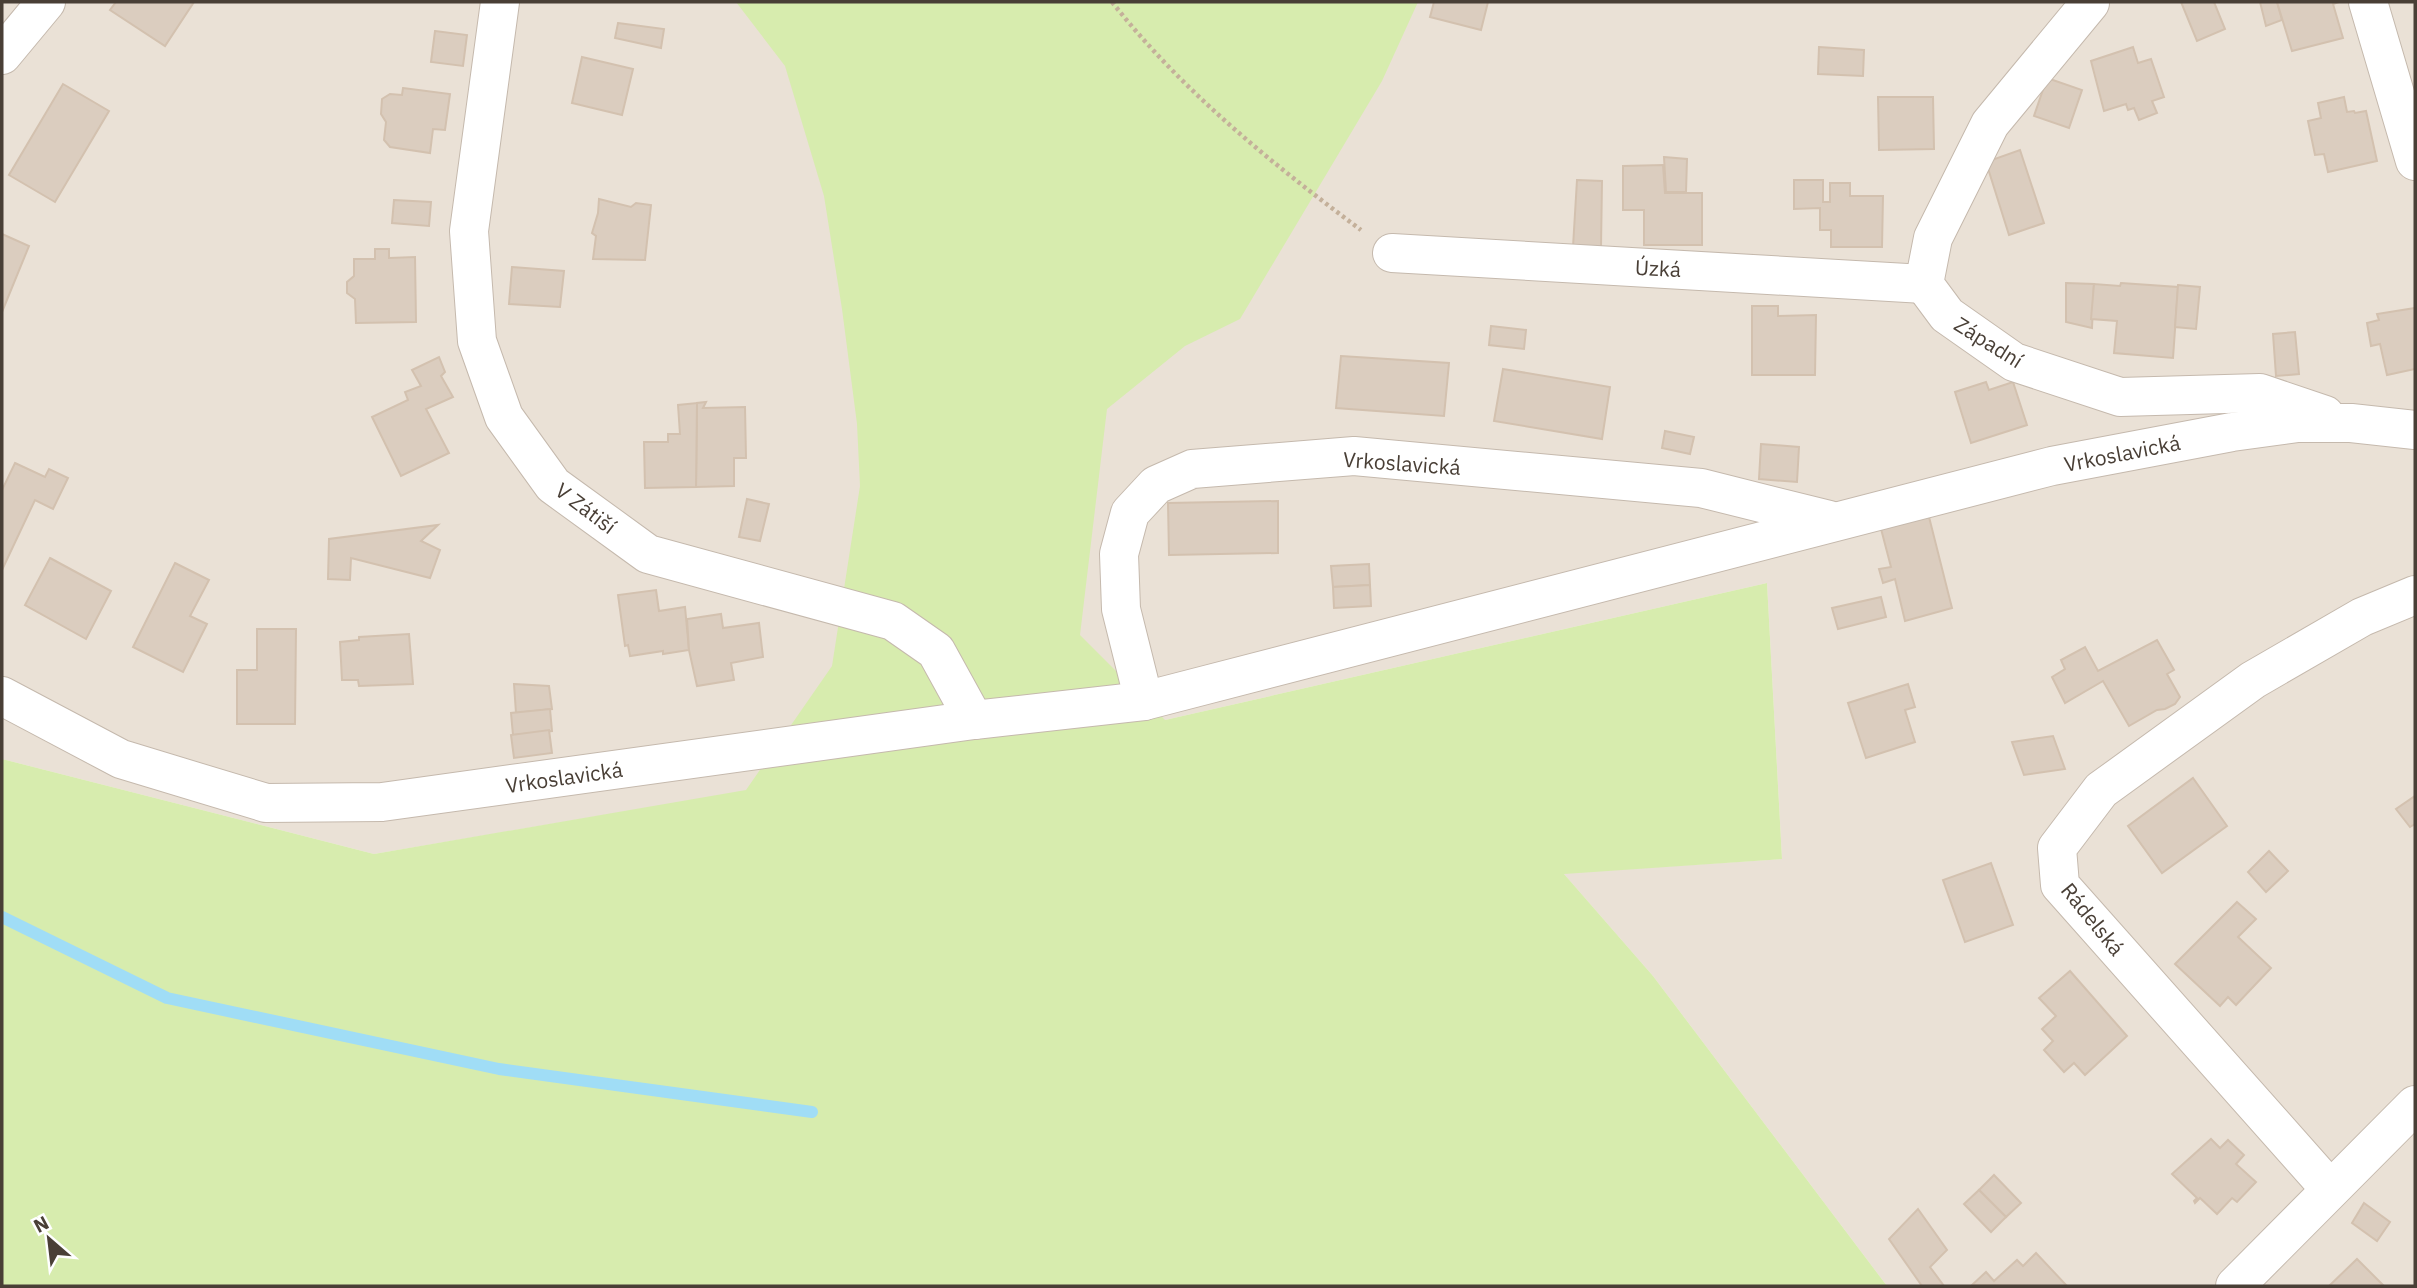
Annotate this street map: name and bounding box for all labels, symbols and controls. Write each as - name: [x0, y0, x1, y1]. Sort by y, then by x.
- street label: Úzká: [1634, 253, 1682, 283]
- street label: Západní: [1949, 310, 2029, 374]
- street label: Vrkoslavická: [2061, 428, 2183, 478]
- street label: Vrkoslavická: [1342, 445, 1462, 481]
- street label: V Zátiší: [550, 476, 622, 540]
- street label: Vrkoslavická: [504, 755, 624, 799]
- street label: Rádelská: [2055, 877, 2131, 961]
- north arrow: [14, 1204, 84, 1274]
- text: N: [29, 1210, 53, 1238]

